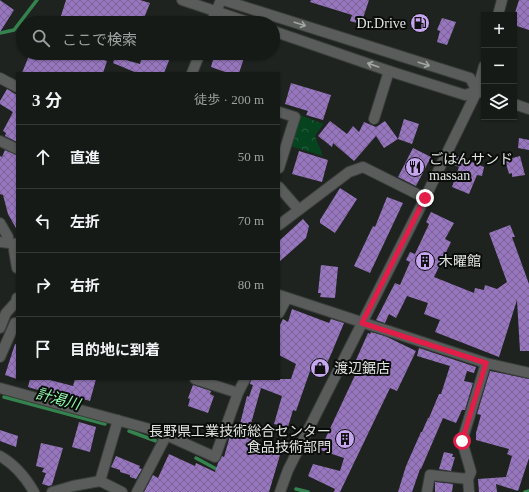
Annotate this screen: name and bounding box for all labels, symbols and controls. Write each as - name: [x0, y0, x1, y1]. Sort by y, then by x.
- fuel station icon: Dr.Drive: [409, 12, 431, 34]
- map controls: [481, 12, 517, 120]
- button: +: [481, 12, 517, 48]
- search box: [16, 16, 280, 60]
- place label: Dr.Drive: [357, 16, 406, 31]
- one-way arrow: [294, 21, 306, 29]
- icon: search: [30, 27, 52, 49]
- text: ここで検索: [62, 32, 137, 48]
- button: −: [481, 48, 517, 84]
- one-way arrow: [368, 61, 380, 69]
- one-way arrow: [417, 61, 430, 68]
- button: layers: [481, 84, 517, 120]
- text: 3 分: [32, 91, 62, 110]
- text: 徒歩 · 200 m: [194, 92, 264, 107]
- icon: ahead: [32, 146, 54, 168]
- text: 50 m: [238, 149, 264, 164]
- text: 直進: [70, 150, 100, 166]
- place label: ごはんサンド massan: [429, 151, 513, 183]
- restaurant icon: ごはんサンド massan: [404, 156, 426, 178]
- route end: [416, 189, 434, 207]
- icon: left: [32, 210, 54, 232]
- text: 70 m: [238, 213, 264, 228]
- text: 左折: [70, 214, 100, 230]
- building icon: 木曜館: [414, 250, 436, 272]
- place label: 木曜館: [439, 254, 481, 269]
- icon: right: [32, 274, 54, 296]
- text: 80 m: [238, 277, 264, 292]
- text: 右折: [70, 278, 100, 294]
- icon: arrive: [32, 338, 54, 360]
- text: 目的地に到着: [70, 342, 160, 358]
- shop icon: 渡辺鋸店: [309, 357, 331, 379]
- place label: 渡辺鋸店: [334, 361, 390, 376]
- water label: 計渇川: [34, 385, 84, 413]
- place label: 長野県工業技術総合センター 食品技術部門: [149, 423, 331, 455]
- building icon: 長野県工業技術総合センター 食品技術部門: [334, 428, 356, 450]
- route start: [453, 432, 471, 450]

